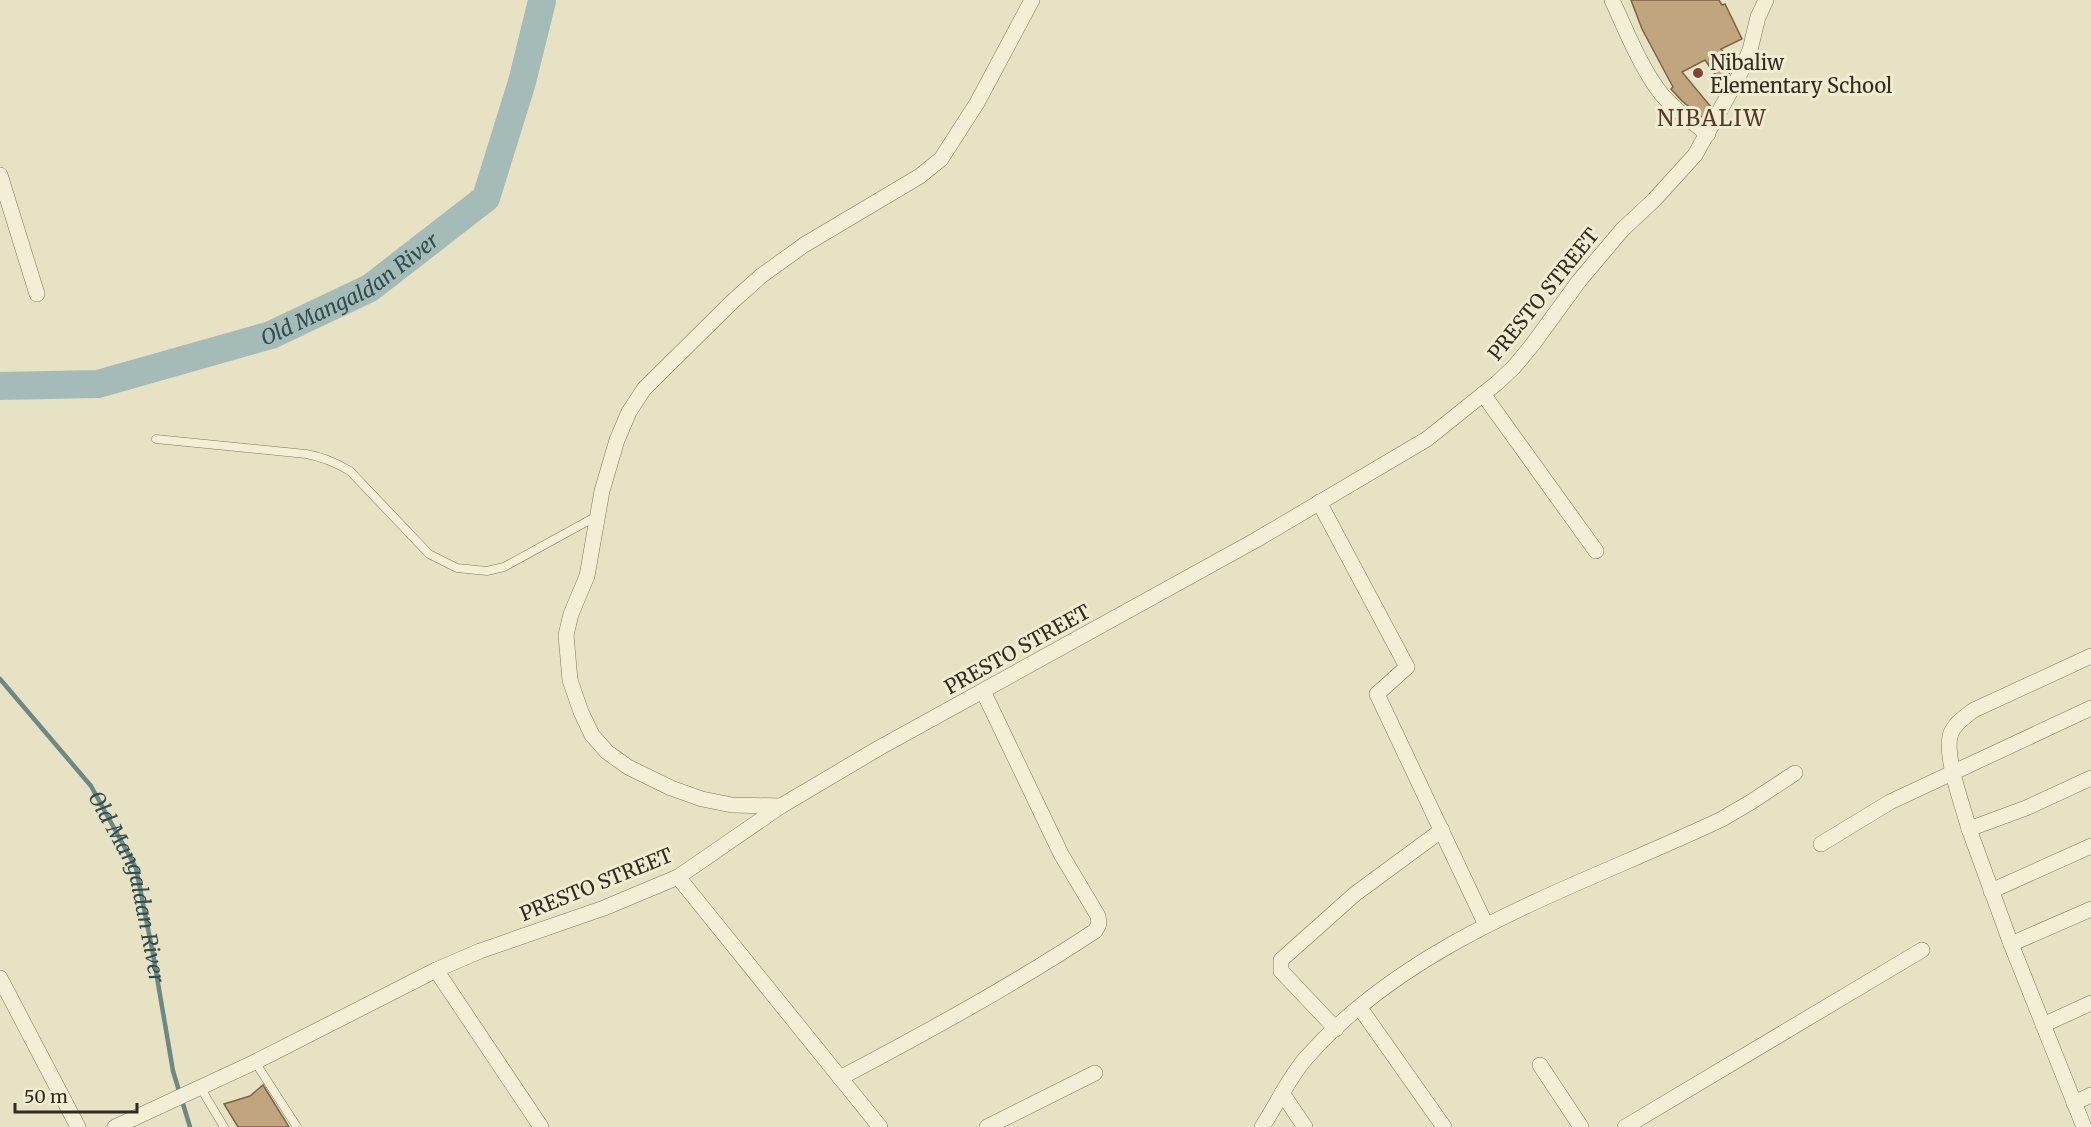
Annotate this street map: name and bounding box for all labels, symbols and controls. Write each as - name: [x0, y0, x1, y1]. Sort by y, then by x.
- place label: Nibaliw Elementary School: [1710, 50, 1892, 98]
- marker: Nibaliw Elementary School: [1691, 66, 1705, 80]
- district label: NIBALIW: [1657, 104, 1767, 132]
- street label: PRESTO STREET: [1482, 223, 1604, 365]
- water label: Old Mangaldan River: [258, 226, 444, 351]
- street label: PRESTO STREET: [940, 599, 1094, 699]
- water label: Old Mangaldan River: [83, 786, 171, 985]
- street label: PRESTO STREET: [516, 842, 676, 926]
- scale bar: [15, 1076, 136, 1114]
- text: 50 m: [24, 1085, 68, 1108]

